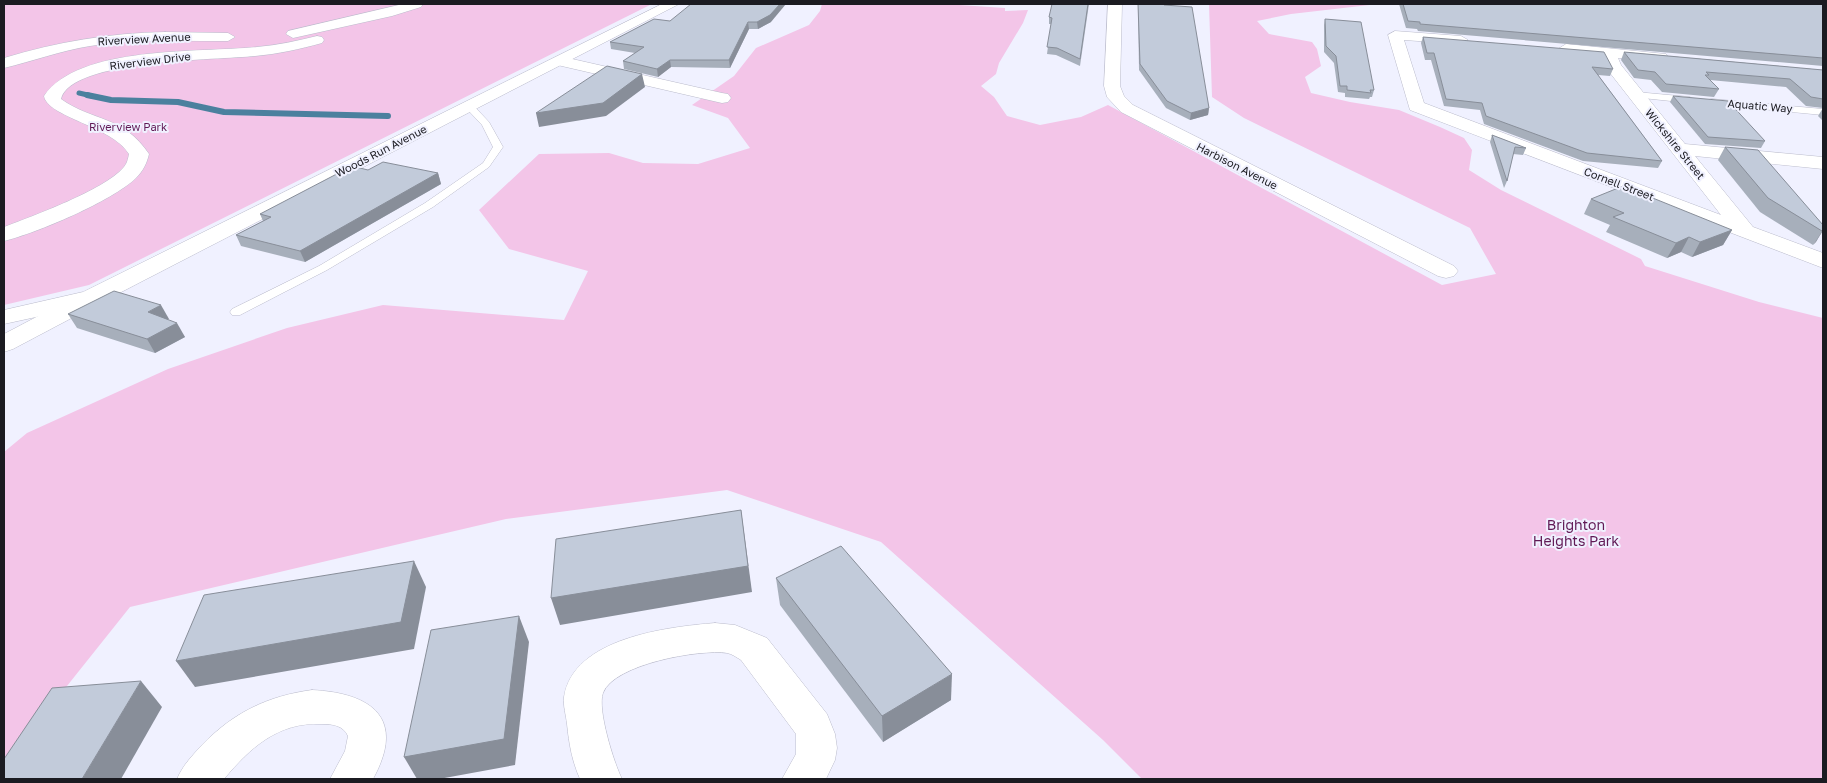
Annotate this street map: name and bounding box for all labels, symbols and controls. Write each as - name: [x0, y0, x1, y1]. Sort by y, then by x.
- street label: Riverview Avenue: [97, 30, 191, 47]
- street label: Riverview Drive: [109, 49, 191, 72]
- street label: Aquatic Way: [1727, 96, 1793, 115]
- street label: Wickshire Street: [1643, 106, 1708, 182]
- park label: Riverview Park: [89, 120, 167, 133]
- street label: Woods Run Avenue: [333, 122, 429, 179]
- street label: Harbison Avenue: [1194, 139, 1280, 192]
- street label: Cornell Street: [1582, 164, 1656, 203]
- park label: Brighton Heights Park: [1533, 516, 1619, 549]

